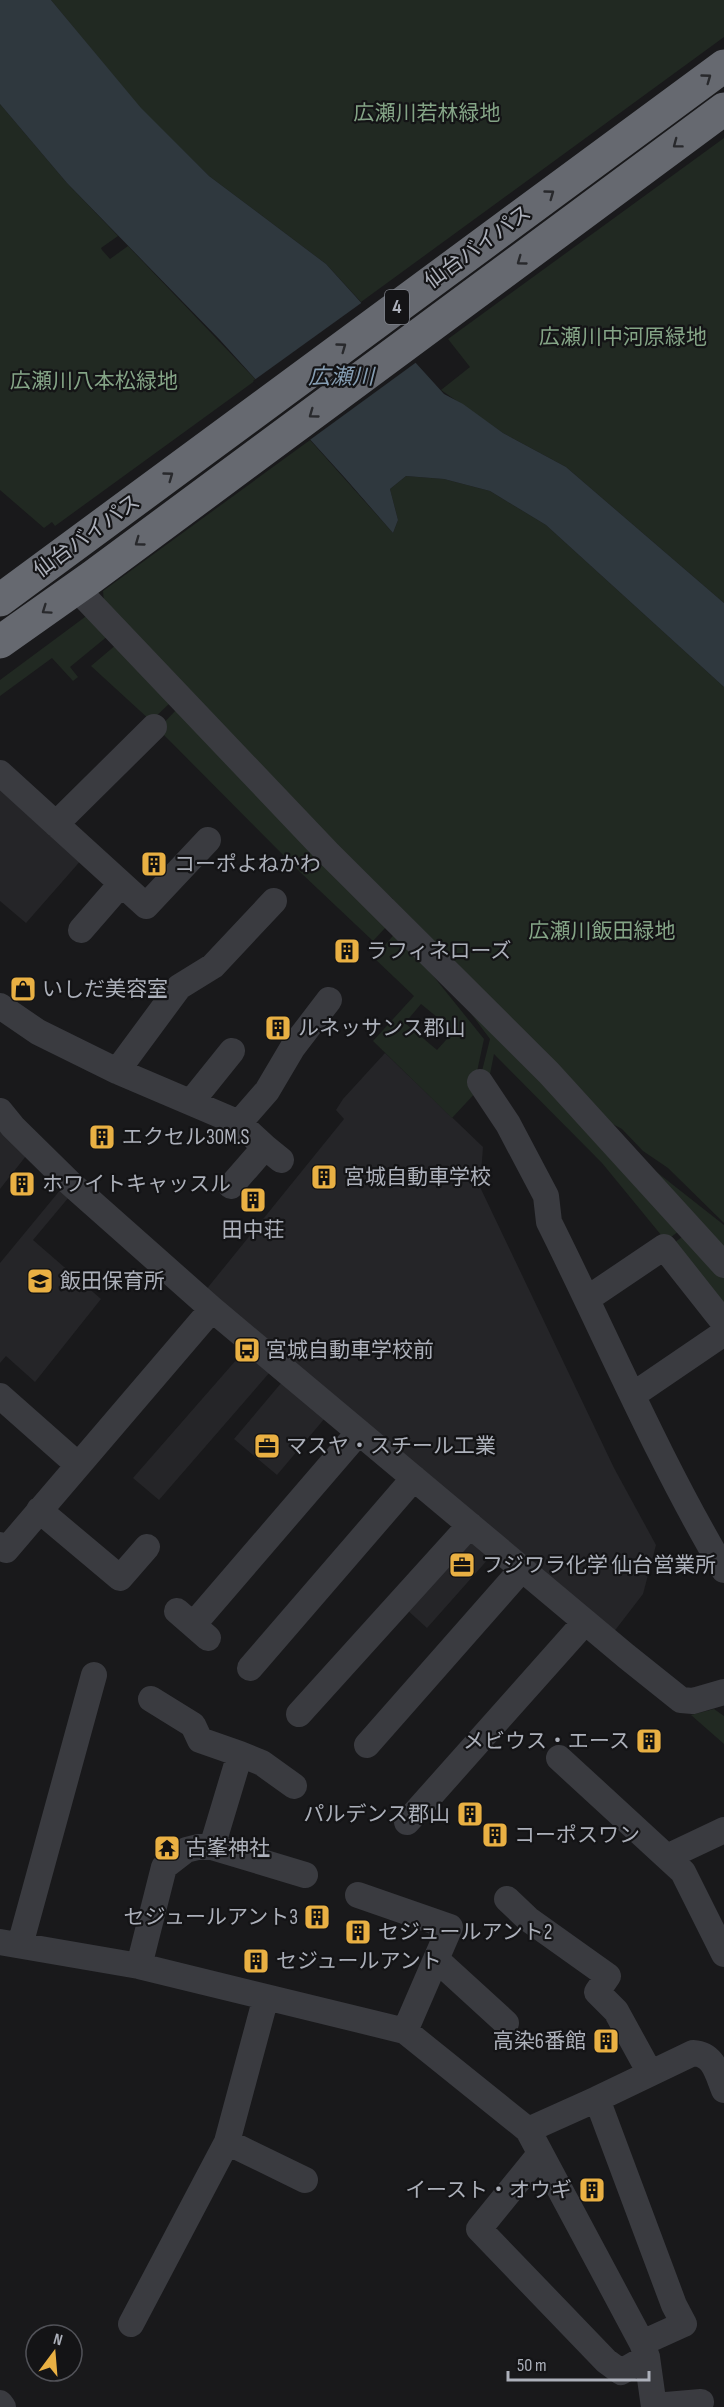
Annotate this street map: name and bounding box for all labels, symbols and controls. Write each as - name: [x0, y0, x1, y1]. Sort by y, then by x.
- one-way arrow: [700, 75, 711, 86]
- park label: 広瀬川若林緑地: [354, 101, 501, 126]
- one-way arrow: [673, 137, 684, 148]
- one-way arrow: [544, 190, 555, 201]
- street label: 仙台バイパス: [420, 200, 536, 294]
- one-way arrow: [517, 254, 528, 265]
- road number: 4: [385, 290, 409, 324]
- park label: 広瀬川中河原緑地: [539, 325, 707, 350]
- one-way arrow: [336, 344, 347, 355]
- water label: 広瀬川: [308, 364, 376, 391]
- park label: 広瀬川八本松緑地: [10, 369, 178, 394]
- one-way arrow: [309, 407, 320, 418]
- one-way arrow: [162, 472, 173, 483]
- street label: 仙台バイパス: [29, 489, 145, 583]
- one-way arrow: [135, 535, 146, 546]
- one-way arrow: [42, 603, 53, 614]
- building icon: コーポよねかわ: [139, 849, 169, 879]
- place label: コーポよねかわ: [174, 852, 321, 877]
- park label: 広瀬川飯田緑地: [529, 919, 676, 944]
- building icon: ラフィネローズ: [332, 936, 362, 966]
- place label: ラフィネローズ: [366, 939, 512, 964]
- shop icon: いしだ美容室: [8, 974, 38, 1004]
- place label: いしだ美容室: [42, 977, 168, 1002]
- building icon: ルネッサンス郡山: [263, 1013, 293, 1043]
- place label: ルネッサンス郡山: [298, 1016, 466, 1041]
- building icon: エクセル30M.S: [87, 1122, 117, 1152]
- place label: エクセル30M.S: [122, 1125, 250, 1150]
- building icon: 宮城自動車学校: [309, 1162, 339, 1192]
- place label: 宮城自動車学校: [344, 1165, 491, 1190]
- building icon: ホワイトキャッスル: [7, 1169, 37, 1199]
- place label: ホワイトキャッスル: [42, 1172, 231, 1197]
- building icon: 田中荘: [238, 1185, 268, 1215]
- place label: 田中荘: [222, 1218, 285, 1243]
- school or university icon: 飯田保育所: [25, 1266, 55, 1296]
- place label: 飯田保育所: [60, 1269, 165, 1294]
- bus stop icon: 宮城自動車学校前: [232, 1335, 262, 1365]
- place label: 宮城自動車学校前: [266, 1338, 434, 1363]
- office icon: マスヤ・スチール工業: [252, 1431, 282, 1461]
- place label: マスヤ・スチール工業: [286, 1434, 496, 1459]
- office icon: フジワラ化学 仙台営業所: [447, 1550, 477, 1580]
- place label: フジワラ化学 仙台営業所: [482, 1553, 716, 1578]
- building icon: メビウス・エース: [634, 1726, 664, 1756]
- place label: メビウス・エース: [463, 1729, 630, 1754]
- building icon: パルデンス郡山: [455, 1799, 485, 1829]
- place label: パルデンス郡山: [303, 1802, 450, 1827]
- building icon: コーポスワン: [480, 1820, 510, 1850]
- place label: コーポスワン: [514, 1823, 640, 1848]
- temple icon: 古峯神社: [152, 1833, 182, 1863]
- place label: 古峯神社: [186, 1836, 270, 1861]
- building icon: セジュールアント3: [302, 1902, 332, 1932]
- place label: セジュールアント3: [124, 1905, 298, 1930]
- building icon: セジュールアント2: [343, 1917, 373, 1947]
- place label: セジュールアント2: [378, 1920, 552, 1945]
- building icon: セジュールアント: [241, 1946, 271, 1976]
- place label: セジュールアント: [276, 1949, 442, 1974]
- building icon: 高染6番館: [591, 2026, 621, 2056]
- place label: 高染6番館: [493, 2029, 586, 2054]
- building icon: イースト・オウギ: [577, 2175, 607, 2205]
- place label: イースト・オウギ: [405, 2178, 572, 2203]
- north arrow: [24, 2323, 84, 2383]
- text: N: [51, 2330, 64, 2350]
- scale bar: [508, 2344, 649, 2382]
- text: 50 m: [517, 2355, 547, 2376]

